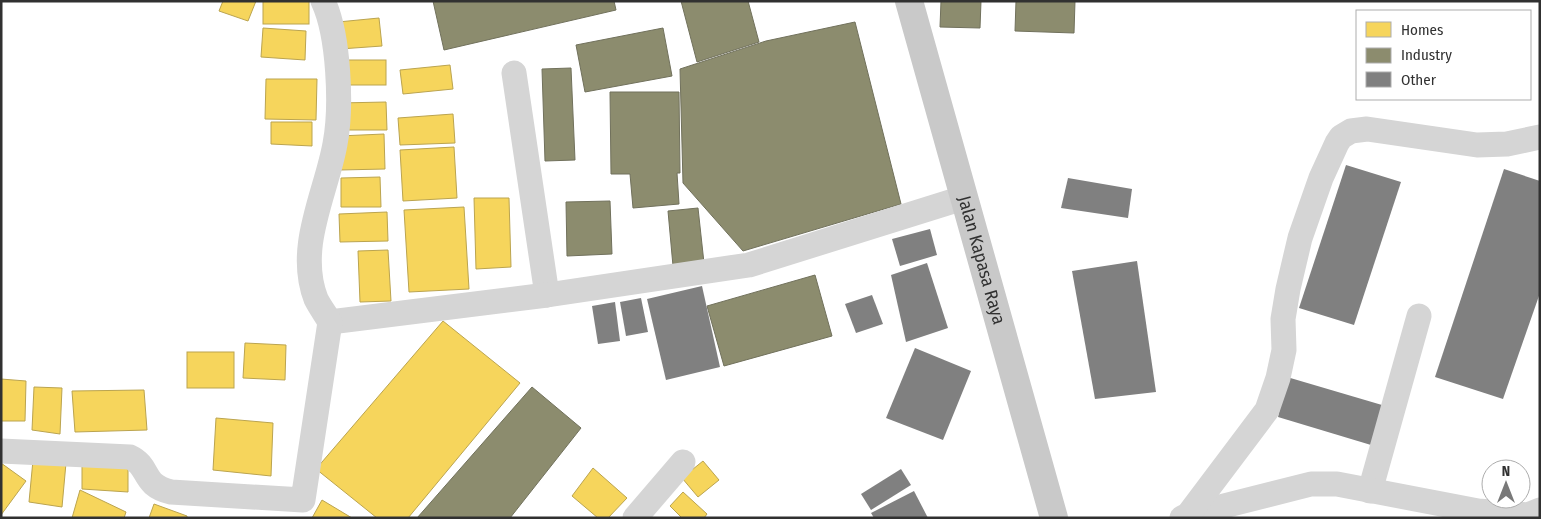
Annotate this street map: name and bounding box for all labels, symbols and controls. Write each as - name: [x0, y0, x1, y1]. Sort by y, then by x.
- legend: [1356, 10, 1531, 100]
- text: Homes: [1401, 21, 1443, 39]
- text: Industry: [1401, 46, 1452, 64]
- text: Other: [1401, 71, 1437, 89]
- street label: Jalan Kapasa Raya: [953, 193, 1010, 327]
- north arrow: [1481, 459, 1531, 509]
- text: N: [1502, 463, 1510, 480]

